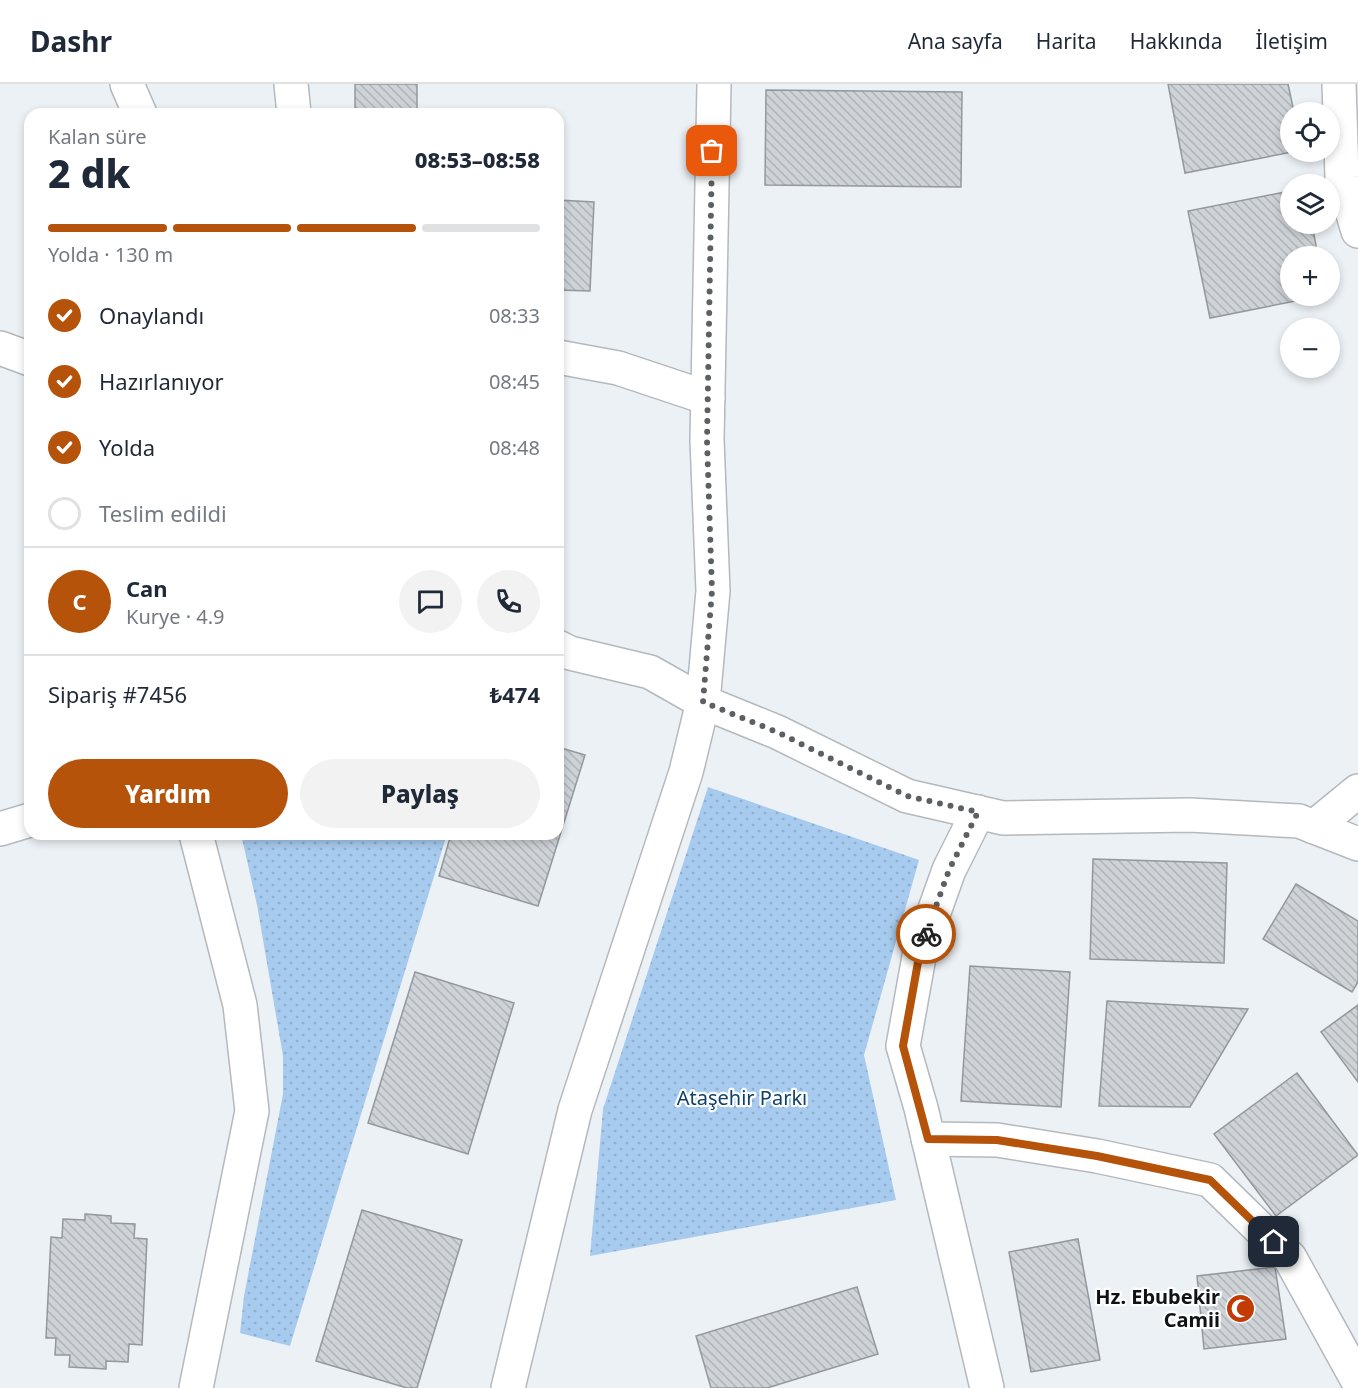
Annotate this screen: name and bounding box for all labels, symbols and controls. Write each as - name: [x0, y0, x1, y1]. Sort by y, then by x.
- text: Dashr: [30, 22, 112, 60]
- text: Ana sayfa: [908, 27, 1003, 55]
- text: Harita: [1036, 27, 1097, 55]
- text: Hakkında: [1130, 27, 1223, 55]
- text: İletişim: [1256, 27, 1328, 55]
- map controls: [1280, 102, 1340, 378]
- button: locate: [1280, 102, 1340, 162]
- text: Kalan süre: [48, 123, 147, 150]
- pin: [686, 125, 737, 176]
- icon: bag: [695, 134, 728, 167]
- text: 08:53–08:58: [415, 144, 540, 174]
- text: 2 dk: [48, 146, 130, 199]
- button: layers: [1280, 174, 1340, 234]
- text: Yolda · 130 m: [48, 241, 173, 268]
- button: +: [1280, 246, 1340, 306]
- icon: check: [48, 299, 81, 332]
- text: Onaylandı: [99, 300, 204, 330]
- text: 08:33: [489, 302, 540, 329]
- button: −: [1280, 318, 1340, 378]
- icon: check: [48, 365, 81, 398]
- text: Hazırlanıyor: [99, 366, 224, 396]
- text: 08:45: [489, 368, 540, 395]
- icon: check: [48, 431, 81, 464]
- text: Yolda: [99, 432, 155, 462]
- text: 08:48: [489, 434, 540, 461]
- text: Teslim edildi: [99, 498, 227, 528]
- button: chat: [399, 570, 462, 633]
- button: phone: [477, 570, 540, 633]
- text: Can: [126, 573, 168, 603]
- text: C: [72, 586, 87, 616]
- text: Kurye · 4.9: [126, 603, 224, 630]
- text: Sipariş #7456: [48, 679, 187, 709]
- text: ₺474: [490, 679, 540, 709]
- button: Yardım: [48, 759, 288, 828]
- button: Paylaş: [300, 759, 540, 828]
- courier: [896, 904, 956, 964]
- icon: bike: [910, 918, 943, 951]
- park label: Ataşehir Parkı: [677, 1084, 807, 1111]
- pin: [1248, 1216, 1299, 1267]
- icon: home: [1257, 1225, 1290, 1258]
- place label: Hz. Ebubekir Camii: [1095, 1283, 1220, 1333]
- mosque icon: Hz. Ebubekir Camii: [1225, 1292, 1257, 1324]

